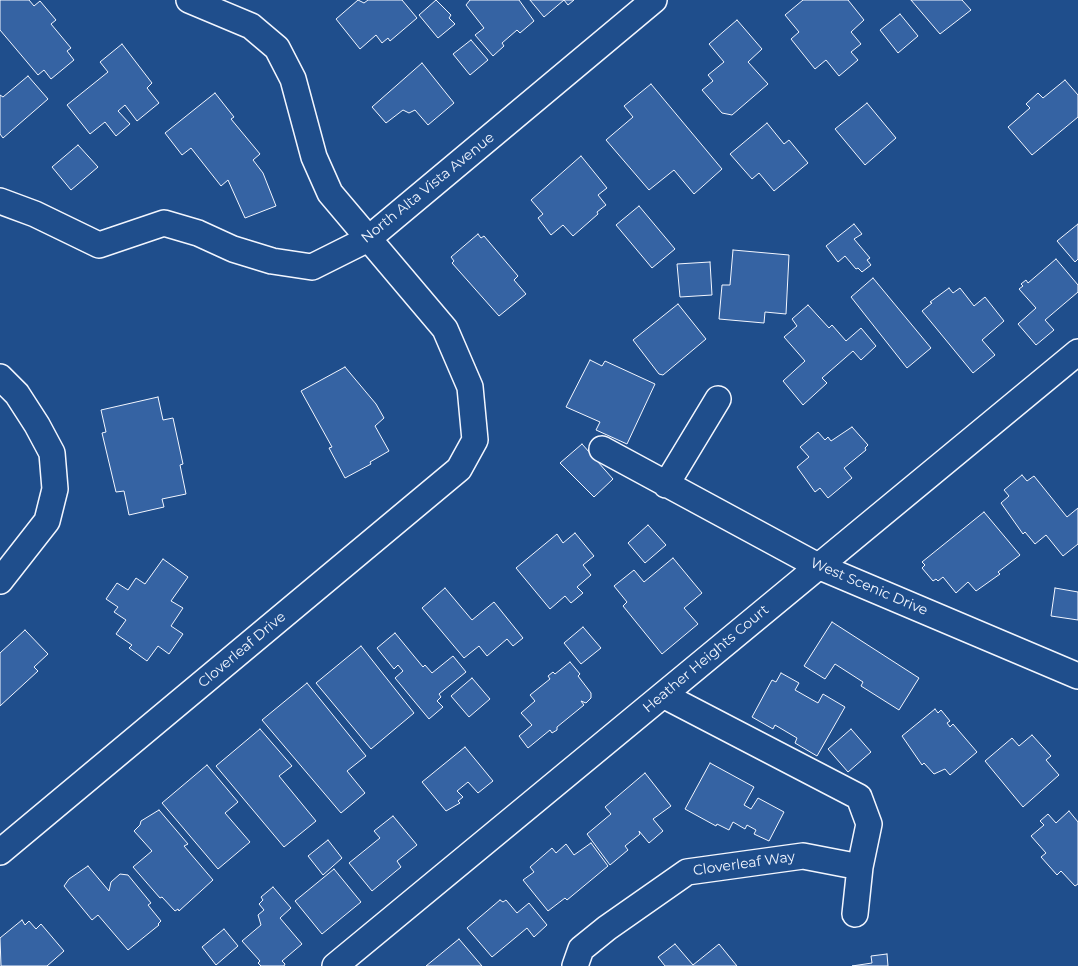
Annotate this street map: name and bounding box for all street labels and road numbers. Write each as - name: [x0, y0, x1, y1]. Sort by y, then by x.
- street label: North Alta Vista Avenue: [358, 129, 498, 247]
- street label: West Scenic Drive: [808, 555, 930, 619]
- street label: Heather Heights Court: [640, 601, 772, 717]
- street label: Cloverleaf Drive: [195, 609, 289, 691]
- street label: Cloverleaf Way: [692, 849, 796, 879]

